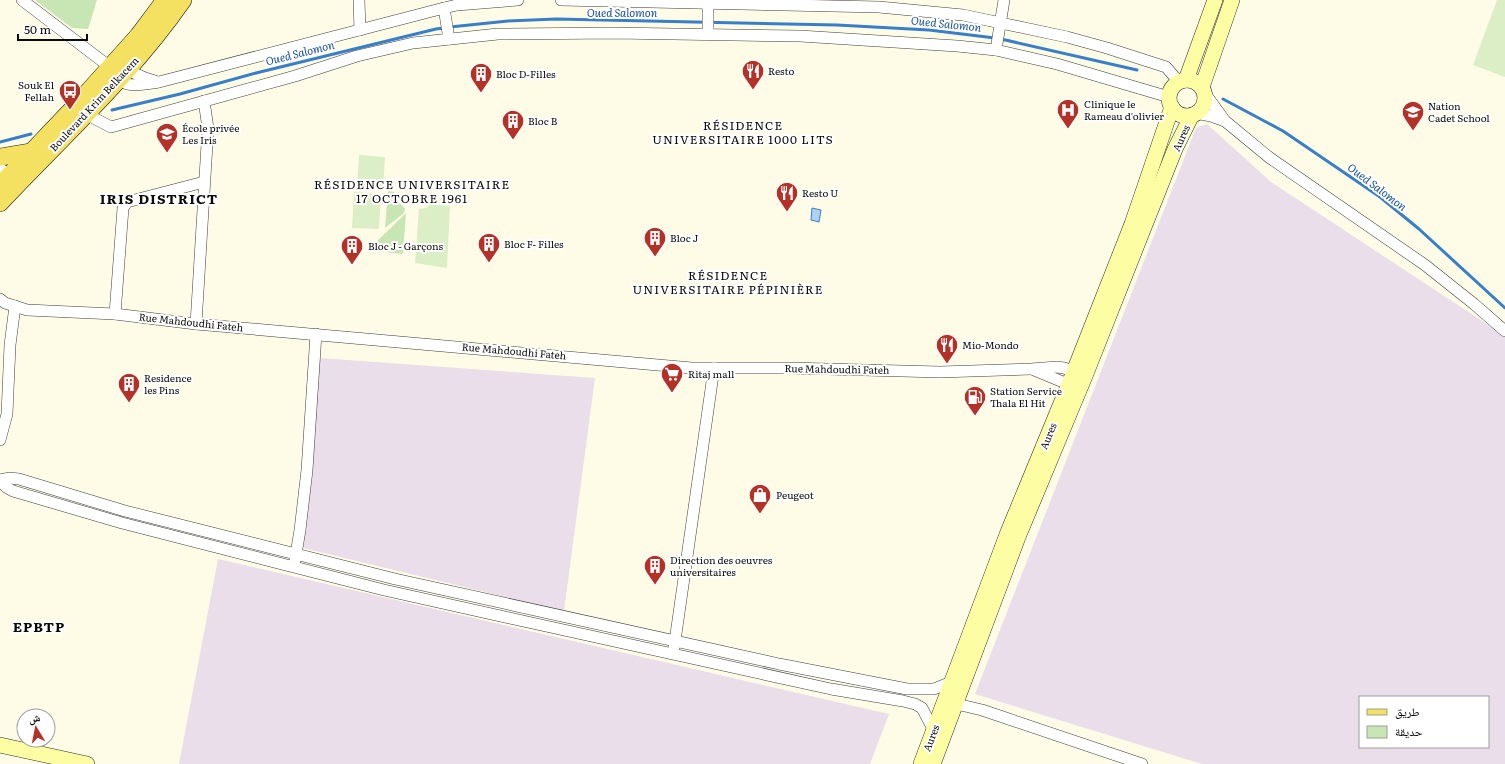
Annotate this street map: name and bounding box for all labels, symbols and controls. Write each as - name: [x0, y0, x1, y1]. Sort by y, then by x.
- water label: Oued Salomon: [587, 4, 658, 20]
- water label: Oued Salomon: [910, 11, 982, 35]
- scale bar: [18, 16, 87, 42]
- text: 50 m: [24, 20, 51, 38]
- water label: Oued Salomon: [264, 36, 336, 68]
- street label: Boulevard Krim Belkacem: [46, 53, 142, 154]
- restaurant icon: Resto: [740, 58, 766, 91]
- building icon: Bloc D-Filles: [468, 61, 494, 94]
- place label: Resto: [768, 63, 794, 78]
- place label: Bloc D-Filles: [496, 66, 556, 81]
- place label: Souk El Fellah: [18, 77, 55, 104]
- bus stop icon: Souk El Fellah: [57, 78, 83, 111]
- place label: Clinique le Rameau d'olivier: [1084, 96, 1164, 123]
- hospital icon: Clinique le Rameau d'olivier: [1055, 97, 1081, 130]
- place label: Nation Cadet School: [1428, 98, 1490, 125]
- school or university icon: Nation Cadet School: [1400, 99, 1426, 132]
- building icon: Bloc B: [500, 108, 526, 141]
- place label: Bloc B: [528, 113, 558, 128]
- district label: RÉSIDENCE UNIVERSITAIRE 1000 LITS: [652, 116, 834, 148]
- place label: École privée Les Iris: [182, 120, 239, 147]
- school or university icon: École privée Les Iris: [154, 121, 180, 154]
- street label: Aures: [1168, 122, 1193, 153]
- water label: Oued Salomon: [1345, 159, 1411, 214]
- district label: RÉSIDENCE UNIVERSITAIRE 17 OCTOBRE 1961: [314, 175, 510, 207]
- restaurant icon: Resto U: [774, 180, 800, 213]
- place label: Resto U: [802, 185, 838, 200]
- district label: IRIS DISTRICT: [100, 188, 218, 208]
- building icon: Bloc J: [642, 225, 668, 258]
- place label: Bloc J: [670, 230, 699, 245]
- building icon: Bloc F- Filles: [476, 231, 502, 264]
- building icon: Bloc J - Garçons: [339, 233, 365, 266]
- place label: Bloc F- Filles: [504, 236, 564, 251]
- place label: Bloc J - Garçons: [368, 238, 443, 253]
- district label: RÉSIDENCE UNIVERSITAIRE PÉPINIÈRE: [633, 266, 823, 298]
- street label: Rue Mahdoudhi Fateh: [138, 309, 244, 334]
- restaurant icon: Mio-Mondo: [934, 332, 960, 365]
- place label: Mio-Mondo: [962, 337, 1019, 352]
- street label: Rue Mahdoudhi Fateh: [461, 338, 567, 363]
- street label: Rue Mahdoudhi Fateh: [784, 360, 890, 377]
- supermarket icon: Ritaj mall: [659, 361, 685, 394]
- place label: Ritaj mall: [688, 366, 735, 381]
- place label: Residence les Pins: [144, 370, 192, 397]
- building icon: Residence les Pins: [116, 371, 142, 404]
- place label: Station Service Thala El Hit: [990, 383, 1062, 410]
- fuel station icon: Station Service Thala El Hit: [962, 384, 988, 417]
- street label: Aures: [1035, 420, 1060, 451]
- shop icon: Peugeot: [747, 482, 773, 515]
- place label: Peugeot: [776, 487, 814, 502]
- place label: Direction des oeuvres universitaires: [670, 552, 773, 579]
- building icon: Direction des oeuvres universitaires: [642, 553, 668, 586]
- district label: EPBTP: [13, 616, 65, 636]
- legend: [1359, 696, 1489, 748]
- text: طريق: [1395, 702, 1420, 720]
- north arrow: [16, 708, 56, 748]
- text: ش: [27, 708, 42, 727]
- street label: Aures: [919, 722, 943, 753]
- text: حديقة: [1395, 722, 1423, 740]

